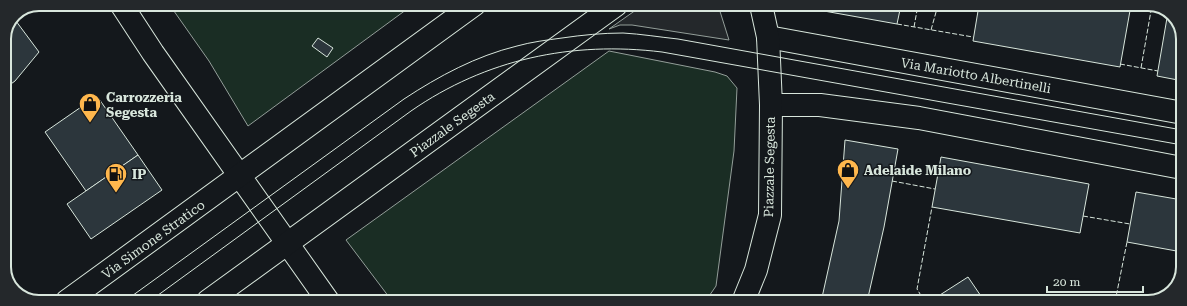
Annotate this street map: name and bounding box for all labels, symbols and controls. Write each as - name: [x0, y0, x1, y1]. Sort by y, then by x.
- street label: Via Mariotto Albertinelli: [900, 55, 1052, 96]
- street label: Piazzale Segesta: [407, 89, 498, 160]
- place label: Carrozzeria Segesta: [106, 90, 182, 120]
- shop icon: Carrozzeria Segesta: [77, 91, 103, 124]
- street label: Piazzale Segesta: [761, 116, 778, 218]
- shop icon: Adelaide Milano: [835, 157, 861, 190]
- fuel station icon: IP: [103, 161, 129, 194]
- place label: Adelaide Milano: [864, 163, 971, 178]
- place label: IP: [132, 167, 146, 182]
- street label: Via Simone Stratico: [99, 197, 208, 282]
- scale bar: [1047, 268, 1143, 294]
- text: 20 m: [1053, 275, 1080, 289]

